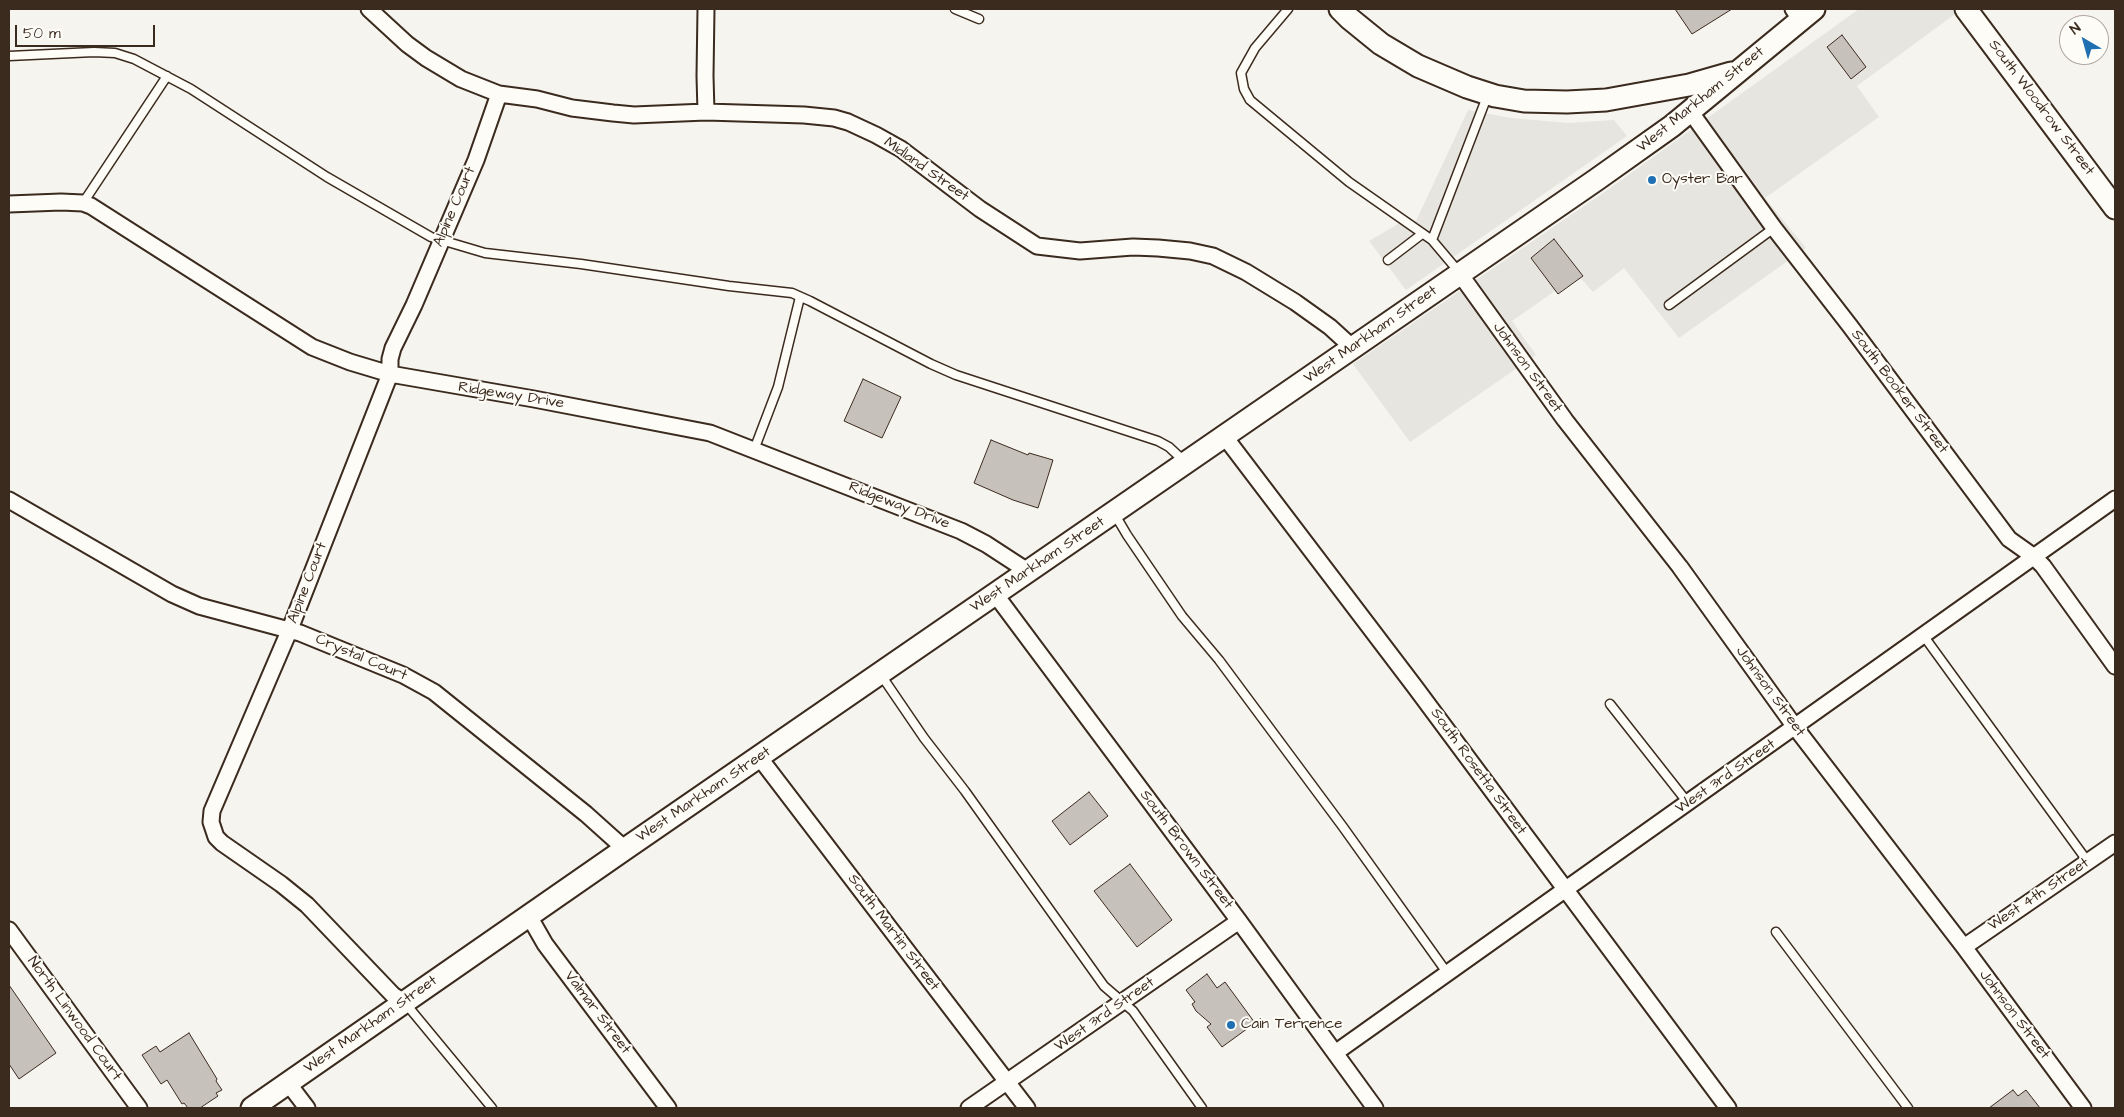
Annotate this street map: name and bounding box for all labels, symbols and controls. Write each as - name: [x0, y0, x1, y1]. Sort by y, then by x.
- scale bar: [18, 15, 158, 47]
- north arrow: [2059, 15, 2109, 65]
- text: N: [2066, 18, 2085, 40]
- text: 50 m: [23, 23, 61, 44]
- street label: South Woodrow Street: [1984, 37, 2098, 179]
- street label: West Markham Street: [1634, 43, 1768, 157]
- street label: Midland Street: [880, 134, 972, 206]
- street label: Alpine Court: [430, 164, 480, 250]
- place label: Oyster Bar: [1662, 171, 1743, 189]
- marker: Oyster Bar: [1646, 174, 1658, 186]
- street label: West Markham Street: [1301, 282, 1441, 388]
- street label: Johnson Street: [1488, 319, 1566, 417]
- street label: South Booker Street: [1846, 326, 1952, 458]
- street label: Ridgeway Drive: [457, 379, 565, 413]
- street label: Ridgeway Drive: [846, 478, 952, 534]
- street label: West Markham Street: [967, 513, 1109, 617]
- street label: Alpine Court: [284, 540, 332, 626]
- street label: Crystal Court: [313, 631, 409, 685]
- street label: Johnson Street: [1731, 643, 1809, 741]
- street label: South Rosetta Street: [1426, 705, 1530, 839]
- street label: West 3rd Street: [1673, 736, 1779, 818]
- street label: West Markham Street: [633, 743, 775, 847]
- street label: South Brown Street: [1135, 787, 1237, 913]
- street label: West 4th Street: [1985, 855, 2093, 935]
- street label: South Martin Street: [843, 871, 943, 995]
- street label: North Linwood Court: [23, 953, 125, 1085]
- street label: Johnson Street: [1975, 967, 2053, 1063]
- street label: Valmar Street: [560, 968, 634, 1058]
- street label: West Markham Street: [301, 972, 441, 1078]
- street label: West 3rd Street: [1052, 974, 1158, 1056]
- place label: Cain Terrence: [1241, 1016, 1342, 1034]
- marker: Cain Terrence: [1225, 1019, 1237, 1031]

